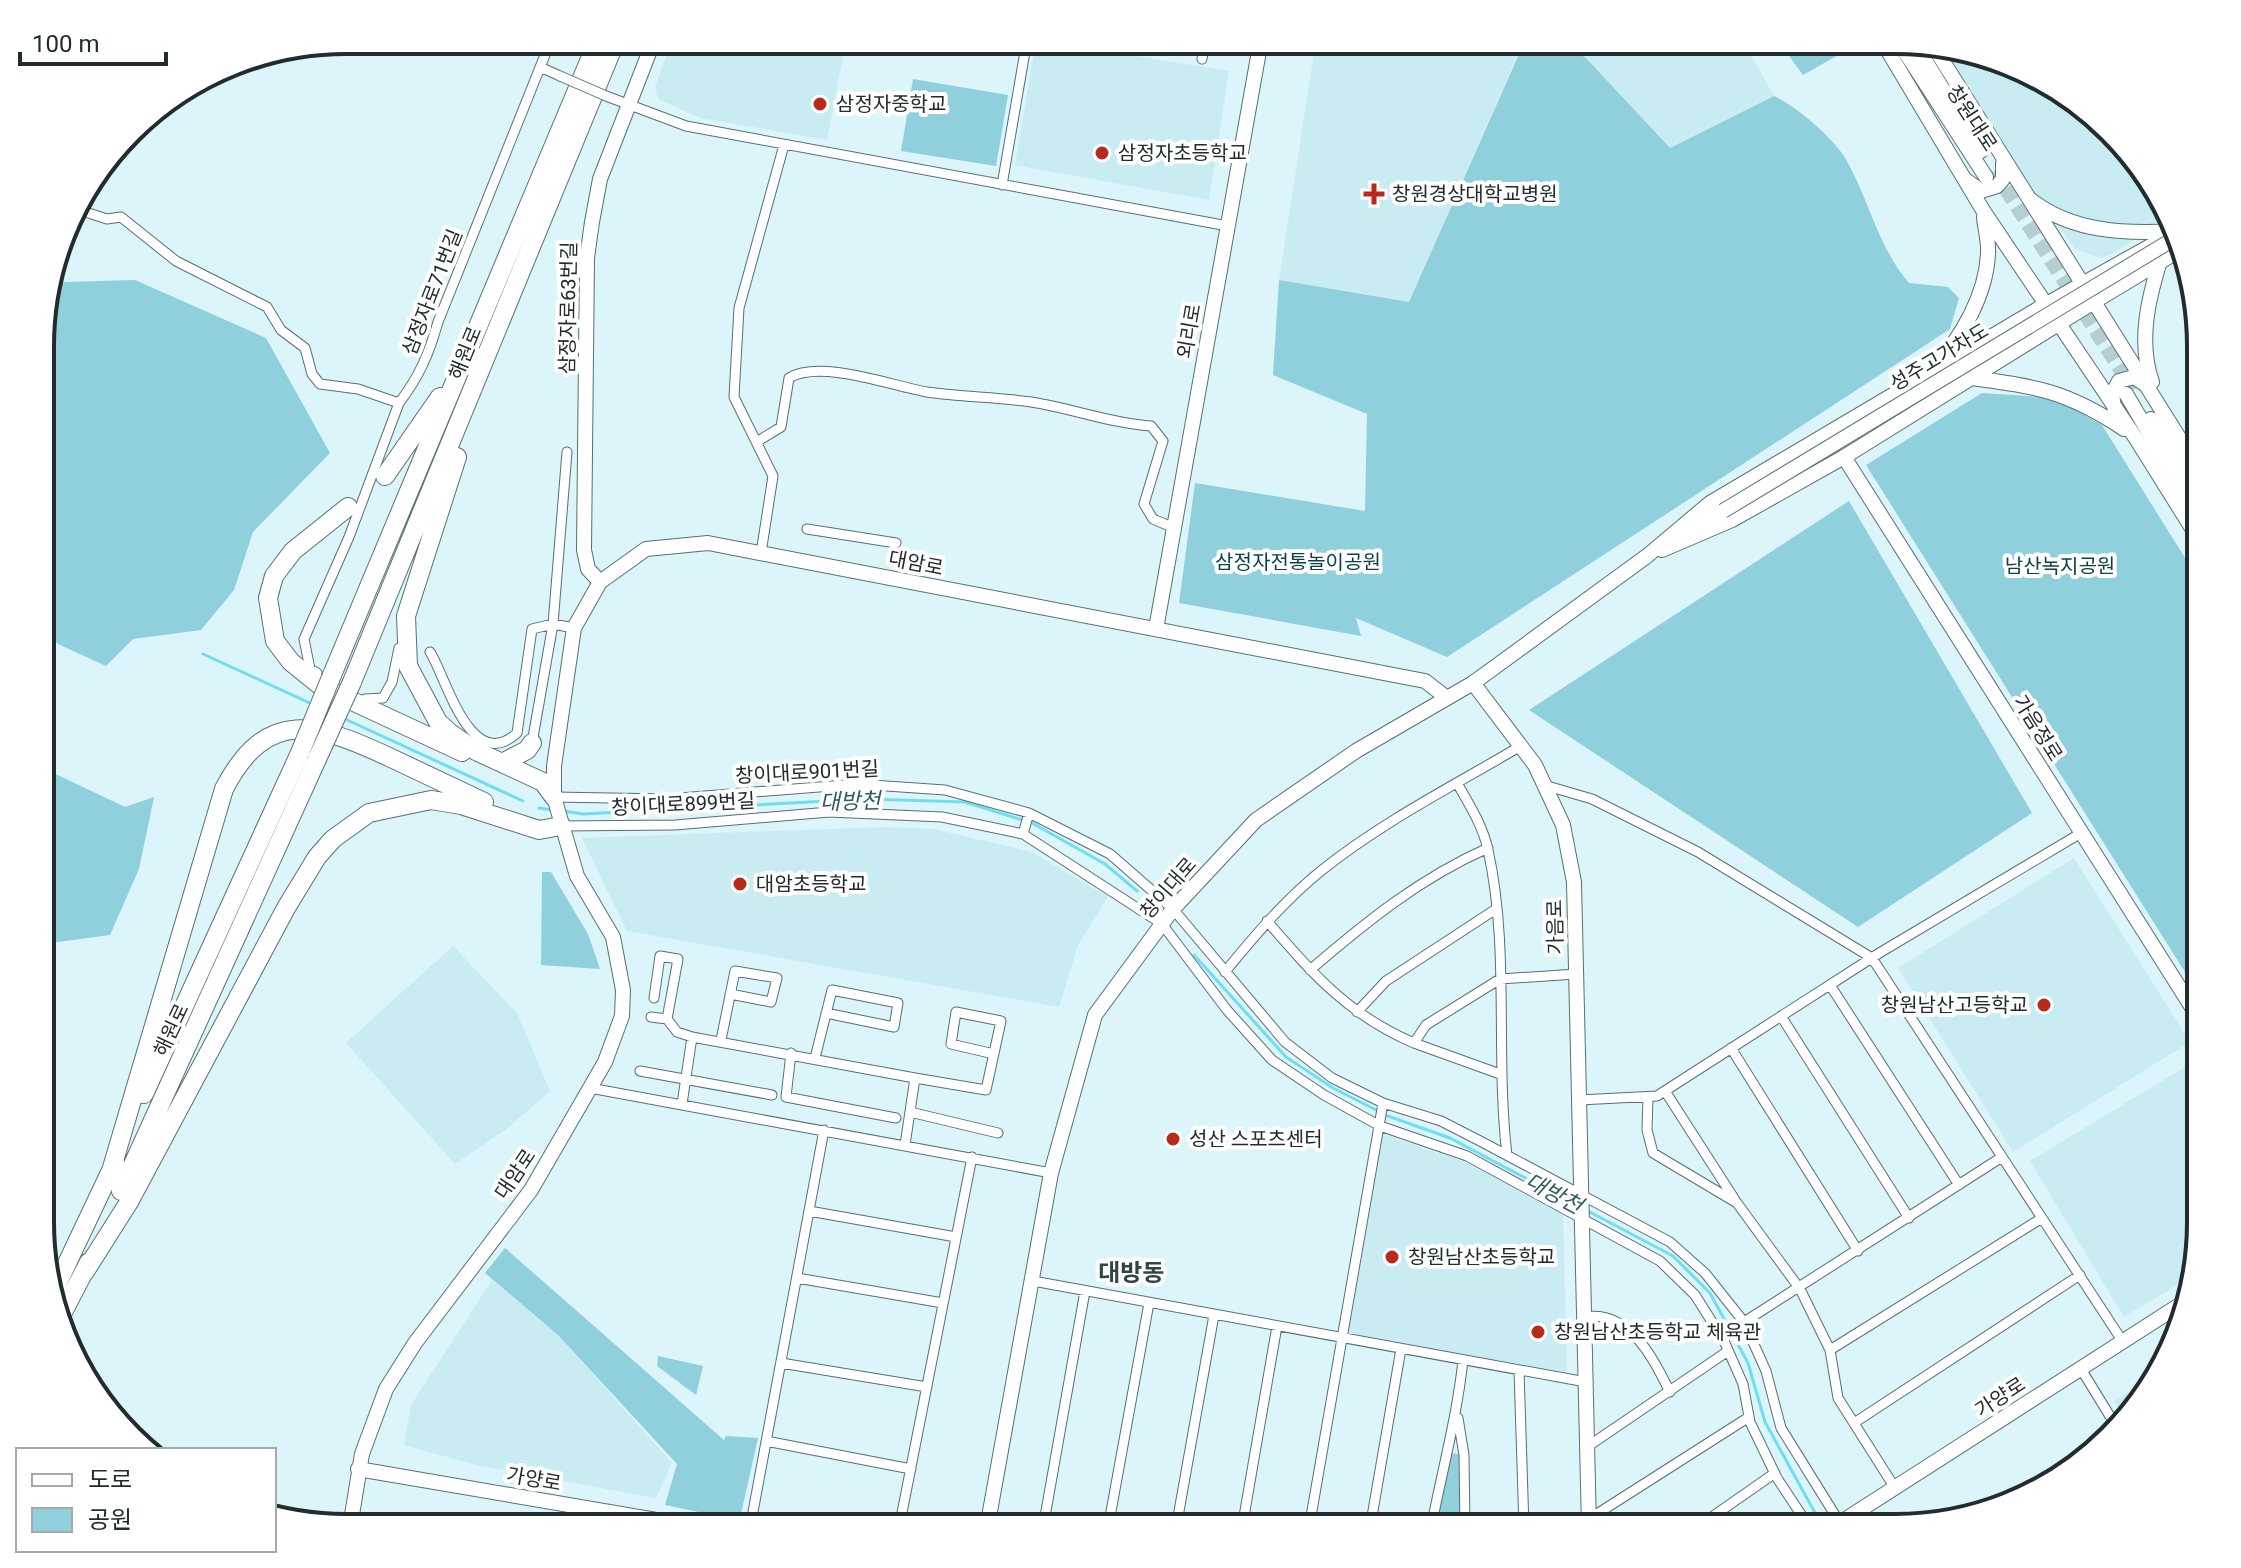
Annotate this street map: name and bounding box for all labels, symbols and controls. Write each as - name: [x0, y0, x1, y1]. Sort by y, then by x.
- scale bar: [20, 16, 166, 66]
- text: 100 m: [32, 30, 99, 58]
- street label: 창원대로: [1942, 81, 2002, 155]
- place label: 삼정자중학교: [836, 92, 946, 116]
- marker: 삼정자중학교: [811, 95, 829, 113]
- place label: 삼정자초등학교: [1118, 141, 1247, 165]
- marker: 삼정자초등학교: [1093, 144, 1111, 162]
- place label: 창원경상대학교병원: [1392, 182, 1558, 206]
- marker: 창원경상대학교병원: [1363, 183, 1385, 205]
- street label: 삼정자로71번길: [397, 226, 467, 358]
- street label: 삼정자로63번길: [555, 241, 581, 375]
- street label: 외리로: [1172, 302, 1206, 360]
- street label: 성주고가차도: [1886, 318, 1992, 396]
- street label: 해원로: [444, 323, 486, 383]
- street label: 대암로: [887, 546, 945, 580]
- park label: 삼정자전통놀이공원: [1215, 550, 1381, 574]
- park label: 남산녹지공원: [2005, 554, 2115, 578]
- street label: 가음정로: [2008, 690, 2068, 766]
- street label: 창이대로901번길: [734, 756, 880, 788]
- street label: 창이대로899번길: [610, 788, 756, 820]
- water label: 대방천: [819, 788, 884, 815]
- street label: 창이대로: [1135, 852, 1201, 924]
- place label: 대암초등학교: [756, 872, 866, 896]
- marker: 대암초등학교: [731, 875, 749, 893]
- street label: 가음로: [1543, 899, 1567, 955]
- place label: 창원남산고등학교: [1881, 993, 2028, 1017]
- marker: 창원남산고등학교: [2035, 996, 2053, 1014]
- street label: 해원로: [148, 1000, 194, 1060]
- place label: 성산 스포츠센터: [1189, 1127, 1323, 1151]
- marker: 성산 스포츠센터: [1164, 1130, 1182, 1148]
- street label: 대암로: [490, 1144, 540, 1204]
- water label: 대방천: [1521, 1168, 1589, 1220]
- place label: 창원남산초등학교: [1408, 1245, 1555, 1269]
- marker: 창원남산초등학교: [1383, 1248, 1401, 1266]
- district label: 대방동: [1098, 1259, 1164, 1287]
- place label: 창원남산초등학교 체육관: [1554, 1320, 1761, 1344]
- marker: 창원남산초등학교 체육관: [1529, 1323, 1547, 1341]
- street label: 가양로: [1970, 1372, 2030, 1422]
- legend: [16, 1448, 276, 1552]
- street label: 가양로: [505, 1462, 563, 1496]
- text: 도로: [88, 1466, 132, 1494]
- text: 공원: [88, 1506, 132, 1534]

